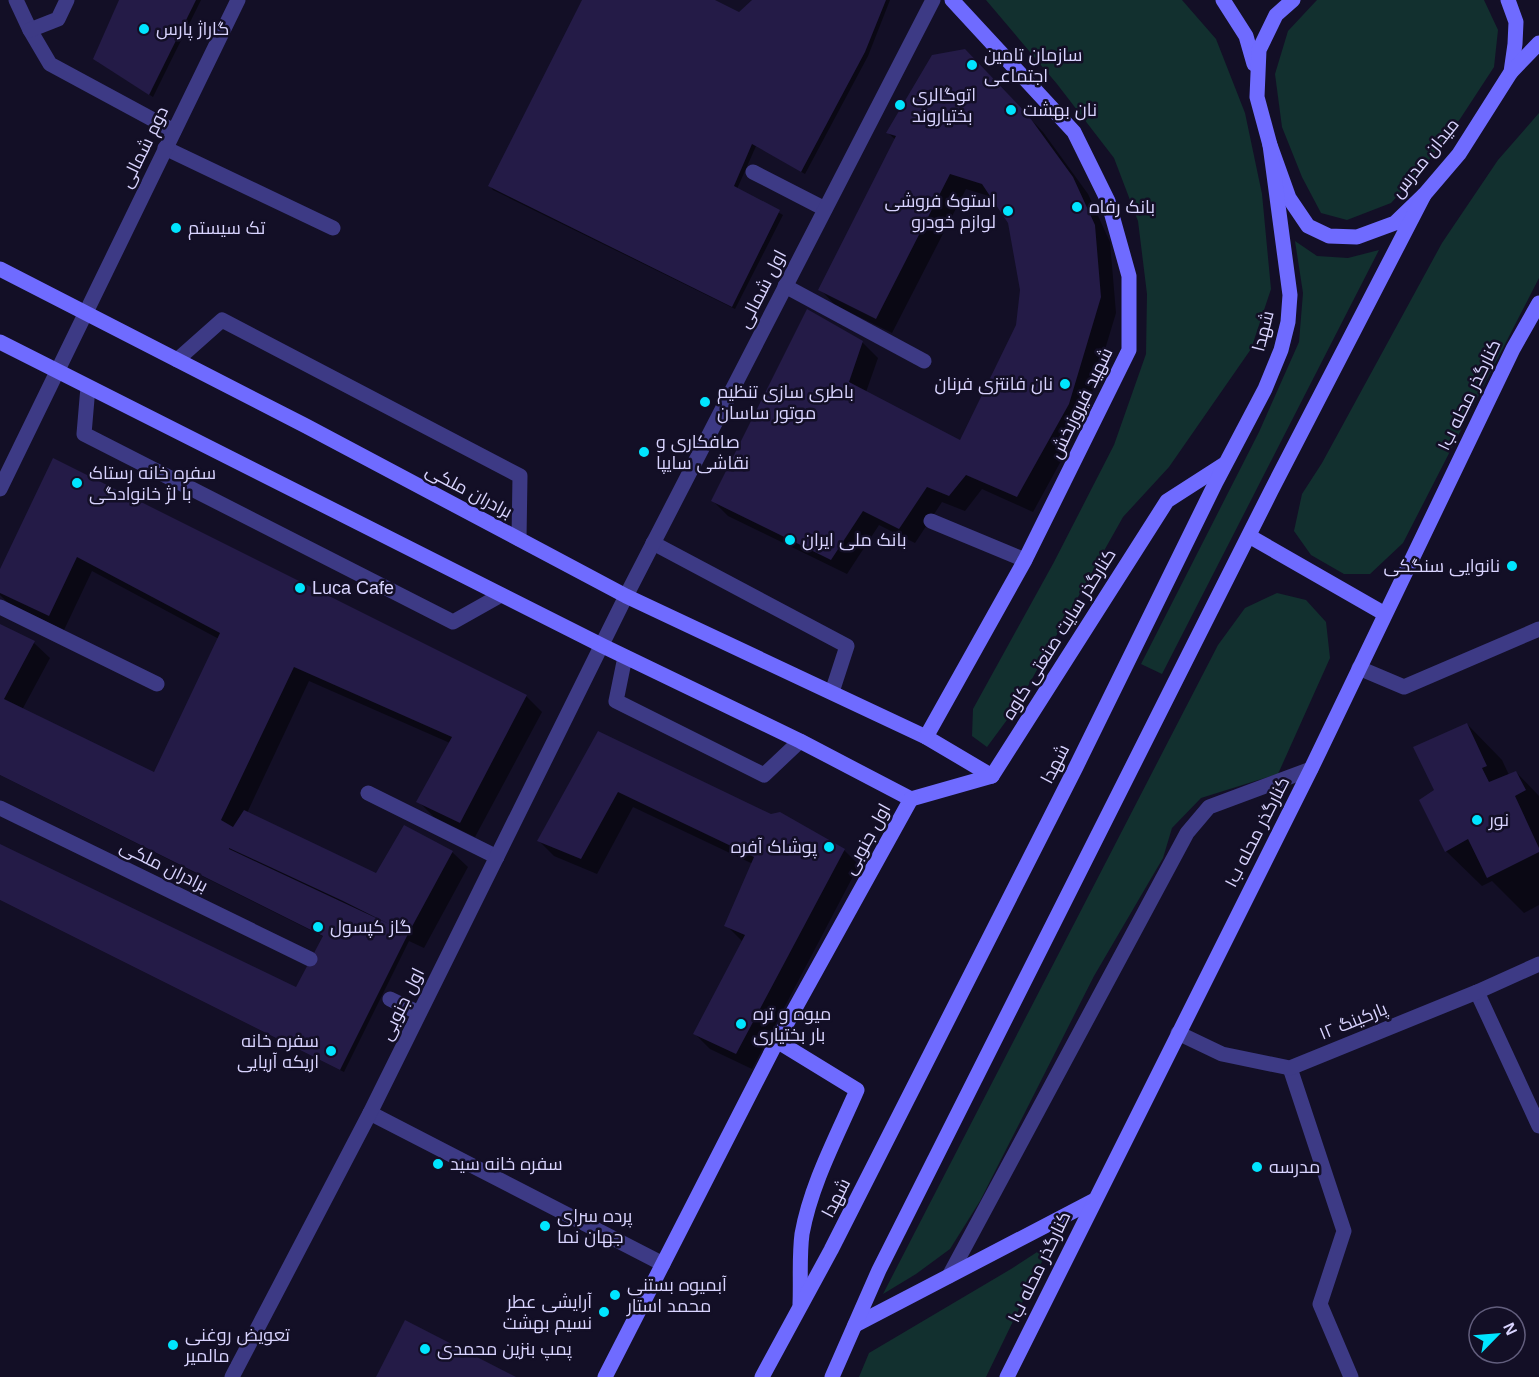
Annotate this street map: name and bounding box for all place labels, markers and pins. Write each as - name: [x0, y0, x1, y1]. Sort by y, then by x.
- place label: گاراژ پارس: [156, 19, 229, 41]
- marker: گاراژ پارس: [137, 22, 151, 36]
- place label: سازمان تامین اجتماعی: [984, 45, 1082, 87]
- marker: سازمان تامین اجتماعی: [965, 58, 979, 72]
- place label: اتوگالری بختیاروند: [912, 85, 976, 127]
- marker: اتوگالری بختیاروند: [893, 98, 907, 112]
- place label: نان بهشت: [1023, 100, 1097, 121]
- marker: نان بهشت: [1004, 103, 1018, 117]
- place label: استوک فروشی لوازم خودرو: [885, 191, 996, 234]
- place label: بانک رفاه: [1089, 197, 1155, 218]
- marker: بانک رفاه: [1070, 200, 1084, 214]
- marker: استوک فروشی لوازم خودرو: [1001, 204, 1015, 218]
- place label: تک سیستم: [188, 218, 266, 240]
- marker: تک سیستم: [169, 221, 183, 235]
- place label: نان فانتزی فرنان: [935, 374, 1053, 395]
- marker: نان فانتزی فرنان: [1058, 377, 1072, 391]
- place label: باطری سازی تنظیم موتور ساسان: [717, 382, 854, 424]
- marker: باطری سازی تنظیم موتور ساسان: [698, 395, 712, 409]
- place label: صافکاری و نقاشی سایپا: [656, 432, 749, 474]
- marker: صافکاری و نقاشی سایپا: [637, 445, 651, 459]
- place label: سفره خانه رستاک با لژ خانوادگی: [89, 463, 216, 505]
- marker: سفره خانه رستاک با لژ خانوادگی: [70, 476, 84, 490]
- place label: بانک ملی ایران: [802, 530, 907, 551]
- marker: بانک ملی ایران: [783, 533, 797, 547]
- place label: نانوایی سنگکی: [1383, 556, 1500, 577]
- marker: نانوایی سنگکی: [1505, 559, 1519, 573]
- place label: Luca Cafe: [312, 578, 394, 598]
- marker: Luca Cafe: [293, 581, 307, 595]
- place label: نور: [1488, 810, 1509, 831]
- marker: نور: [1470, 813, 1484, 827]
- place label: پوشاک آفره: [731, 837, 817, 859]
- marker: پوشاک آفره: [822, 840, 836, 854]
- place label: گاز کپسول: [330, 917, 412, 938]
- marker: گاز کپسول: [311, 920, 325, 934]
- place label: میوه و تره بار بختیاری: [753, 1004, 831, 1046]
- marker: میوه و تره بار بختیاری: [734, 1017, 748, 1031]
- place label: سفره خانه اریکه آریایی: [237, 1031, 319, 1073]
- marker: سفره خانه اریکه آریایی: [324, 1044, 338, 1058]
- place label: سفره خانه سید: [450, 1154, 563, 1175]
- marker: سفره خانه سید: [431, 1157, 445, 1171]
- place label: مدرسه: [1269, 1157, 1320, 1178]
- marker: مدرسه: [1250, 1160, 1264, 1174]
- place label: پرده سرای جهان نما: [557, 1206, 633, 1248]
- marker: پرده سرای جهان نما: [538, 1219, 552, 1233]
- place label: آبمیوه بستنی محمد استار: [626, 1275, 727, 1317]
- marker: آبمیوه بستنی محمد استار: [608, 1288, 622, 1302]
- place label: آرایشی عطر نسیم بهشت: [503, 1292, 592, 1335]
- marker: آرایشی عطر نسیم بهشت: [597, 1305, 611, 1319]
- place label: تعویض روغنی مالمیر: [184, 1325, 290, 1367]
- marker: تعویض روغنی مالمیر: [166, 1338, 180, 1352]
- place label: پمپ بنزین محمدی: [437, 1339, 572, 1361]
- marker: پمپ بنزین محمدی: [418, 1342, 432, 1356]

